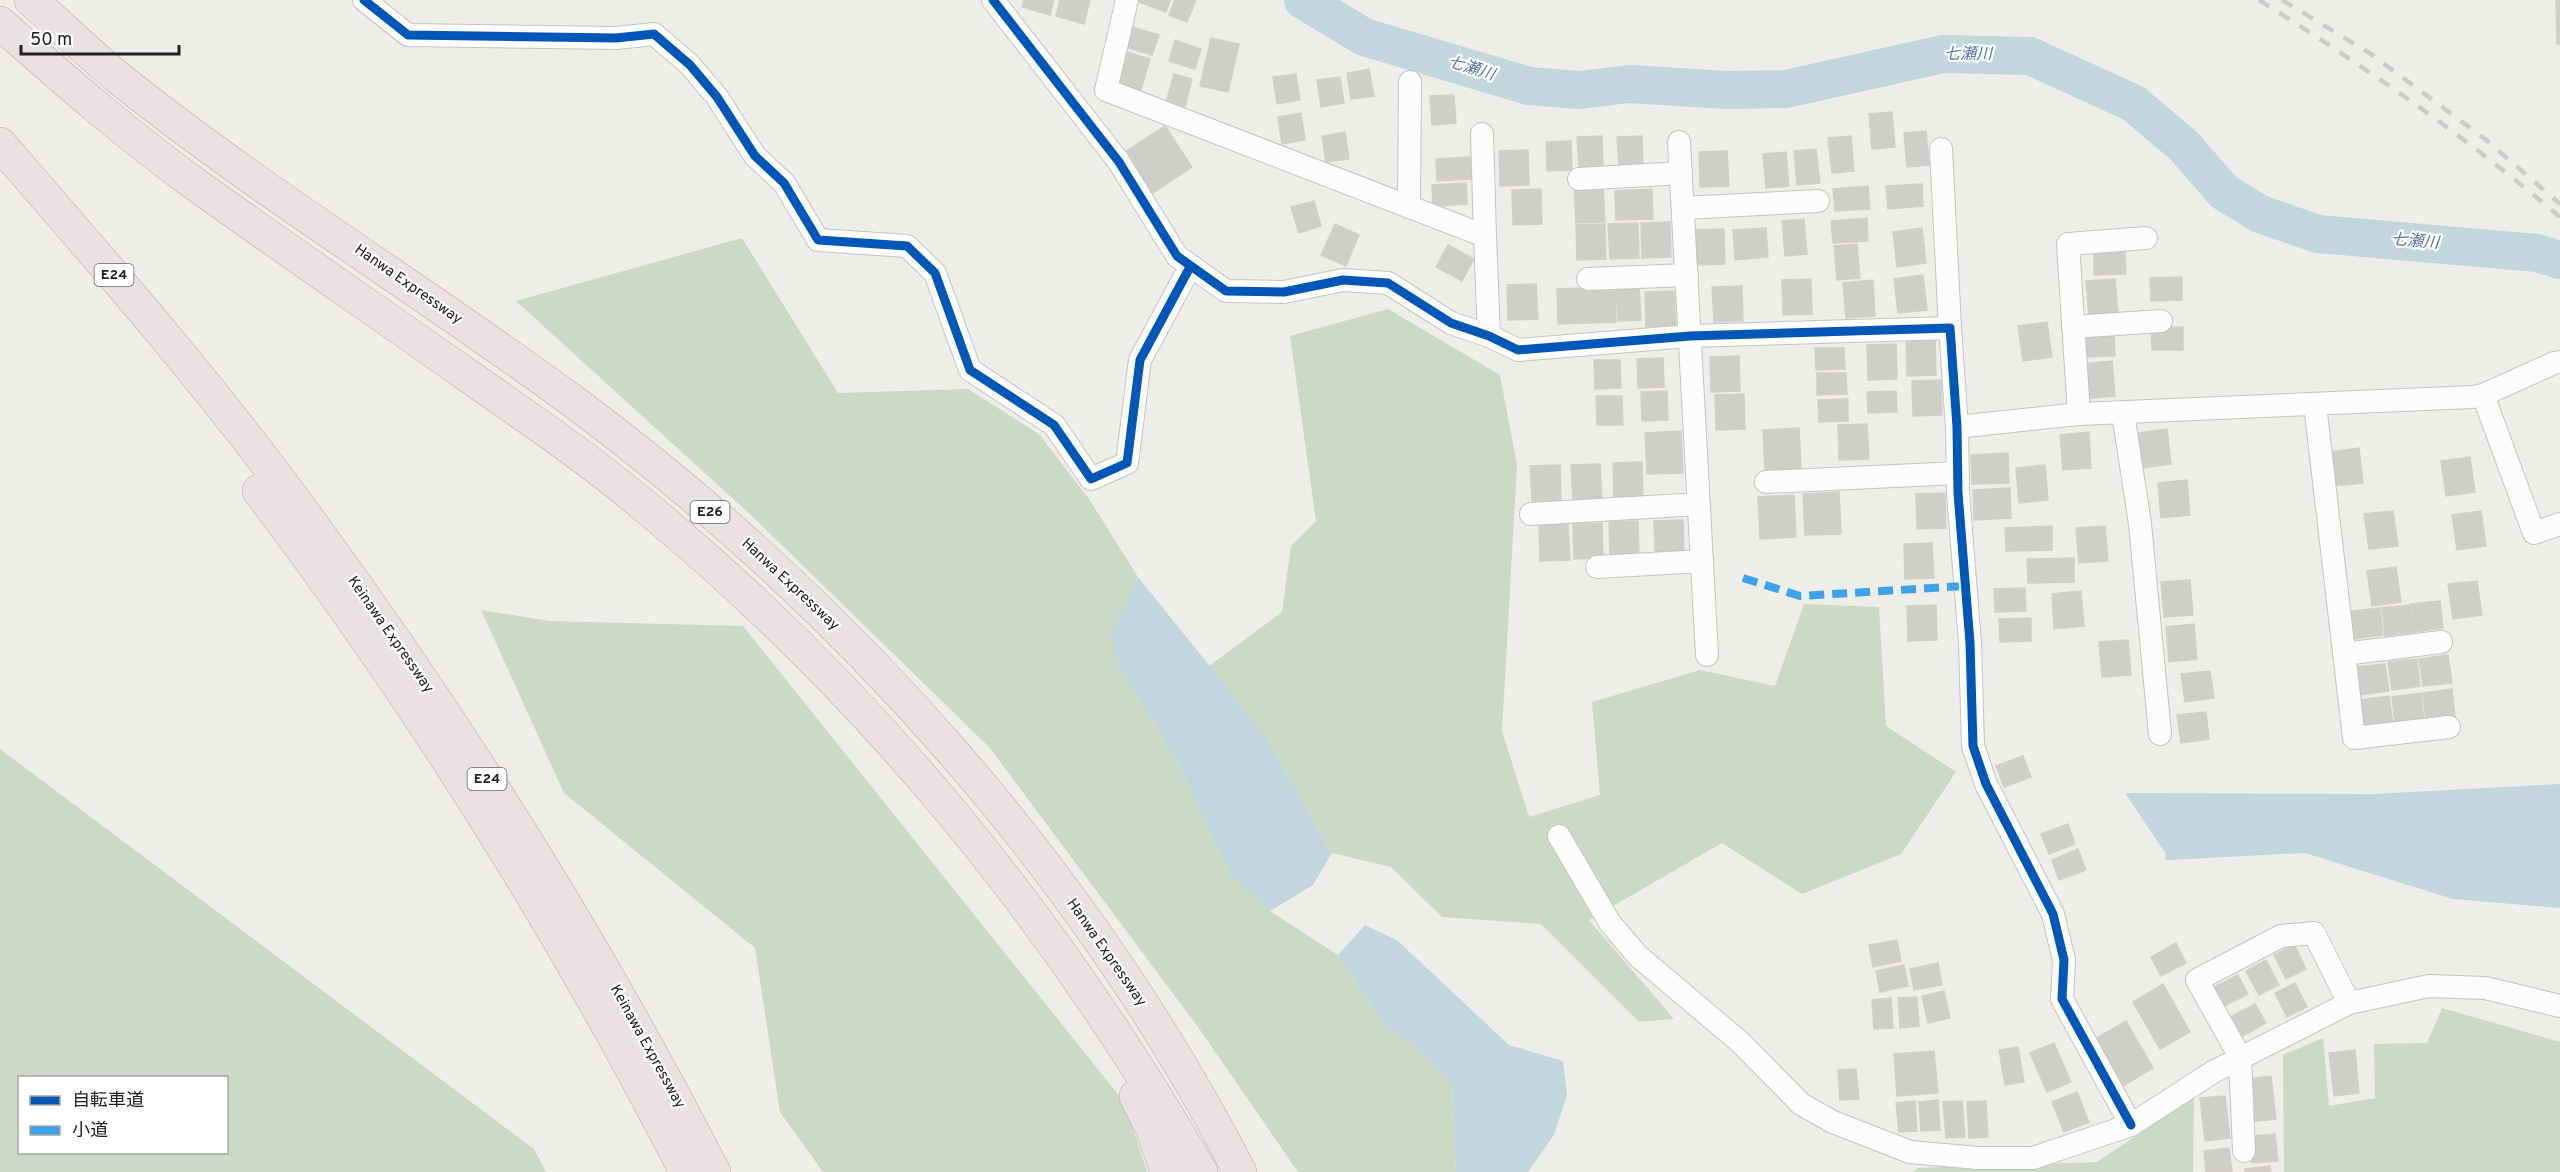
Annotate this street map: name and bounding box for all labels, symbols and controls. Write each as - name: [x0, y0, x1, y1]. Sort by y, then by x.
- scale bar: [21, 18, 178, 56]
- text: 50 m: [30, 29, 72, 52]
- water label: 七瀬川: [1944, 45, 1994, 65]
- water label: 七瀬川: [1445, 52, 1499, 86]
- water label: 七瀬川: [2390, 230, 2442, 254]
- street label: Hanwa Expressway: [350, 241, 466, 329]
- road number: E24: [94, 264, 134, 286]
- road number: E26: [690, 501, 730, 523]
- street label: Hanwa Expressway: [737, 535, 843, 635]
- street label: Keinawa Expressway: [342, 573, 438, 697]
- road number: E24: [468, 768, 506, 790]
- street label: Hanwa Expressway: [1062, 895, 1150, 1011]
- street label: Keinawa Expressway: [605, 982, 689, 1112]
- legend: [18, 1076, 228, 1154]
- text: 自転車道: [72, 1090, 144, 1113]
- text: 小道: [72, 1120, 108, 1143]

